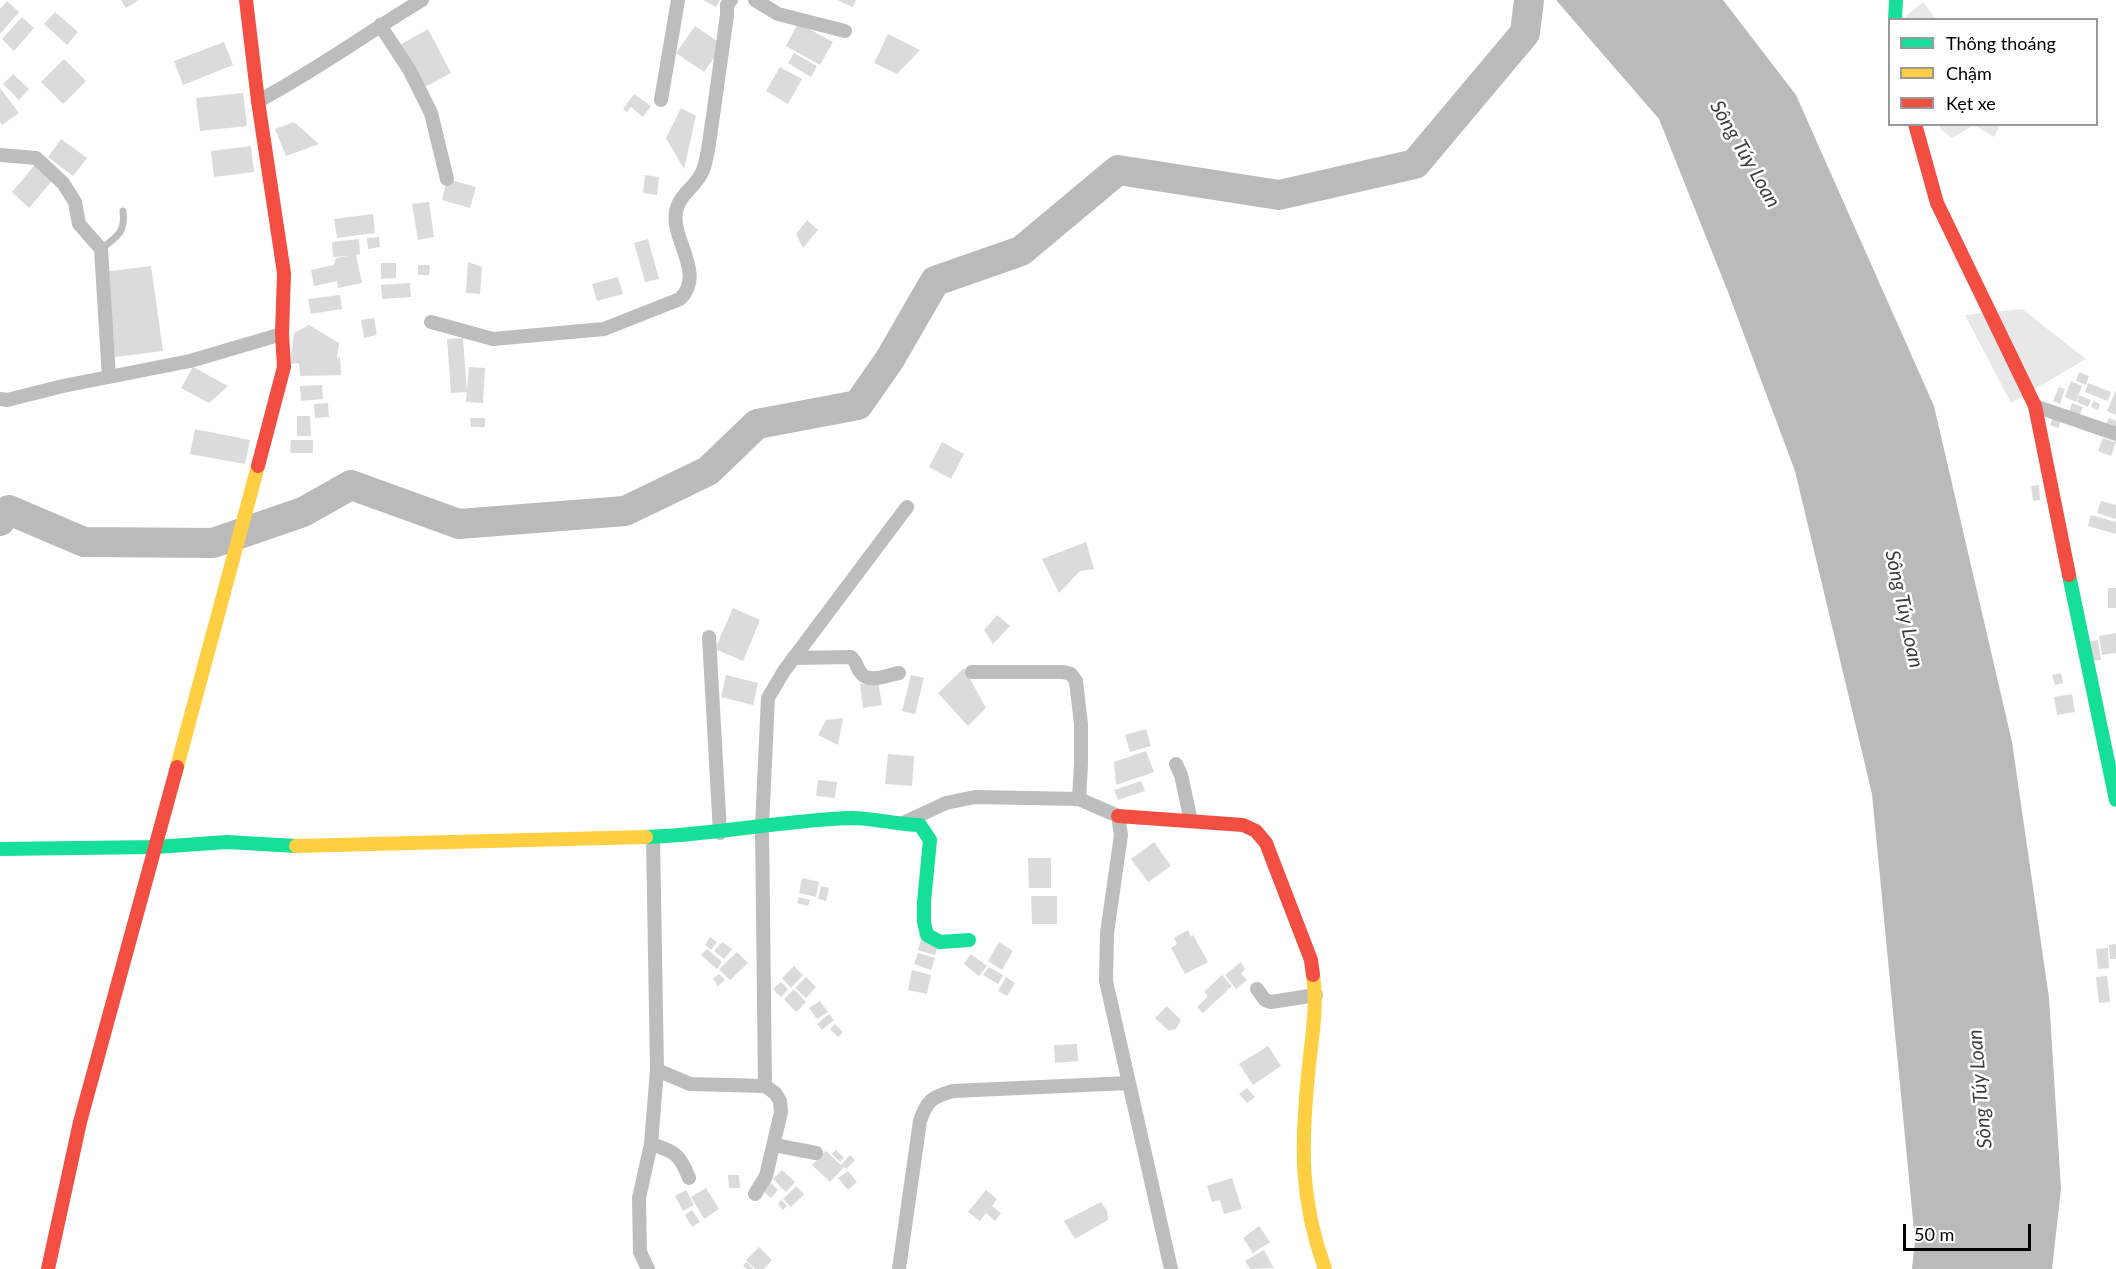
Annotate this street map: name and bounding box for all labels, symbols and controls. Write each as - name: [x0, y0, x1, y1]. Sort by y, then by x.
- legend: [1888, 18, 2098, 126]
- text: Thông thoáng: [1946, 32, 2056, 54]
- text: Chậm: [1946, 62, 1992, 84]
- text: Kẹt xe: [1946, 92, 1996, 114]
- water label: Sông Túy Loan: [1705, 96, 1785, 212]
- water label: Sông Túy Loan: [1880, 548, 1928, 670]
- water label: Sông Túy Loan: [1963, 1028, 1997, 1150]
- scale bar: [1906, 1212, 2034, 1250]
- text: 50 m: [1914, 1223, 1954, 1245]

